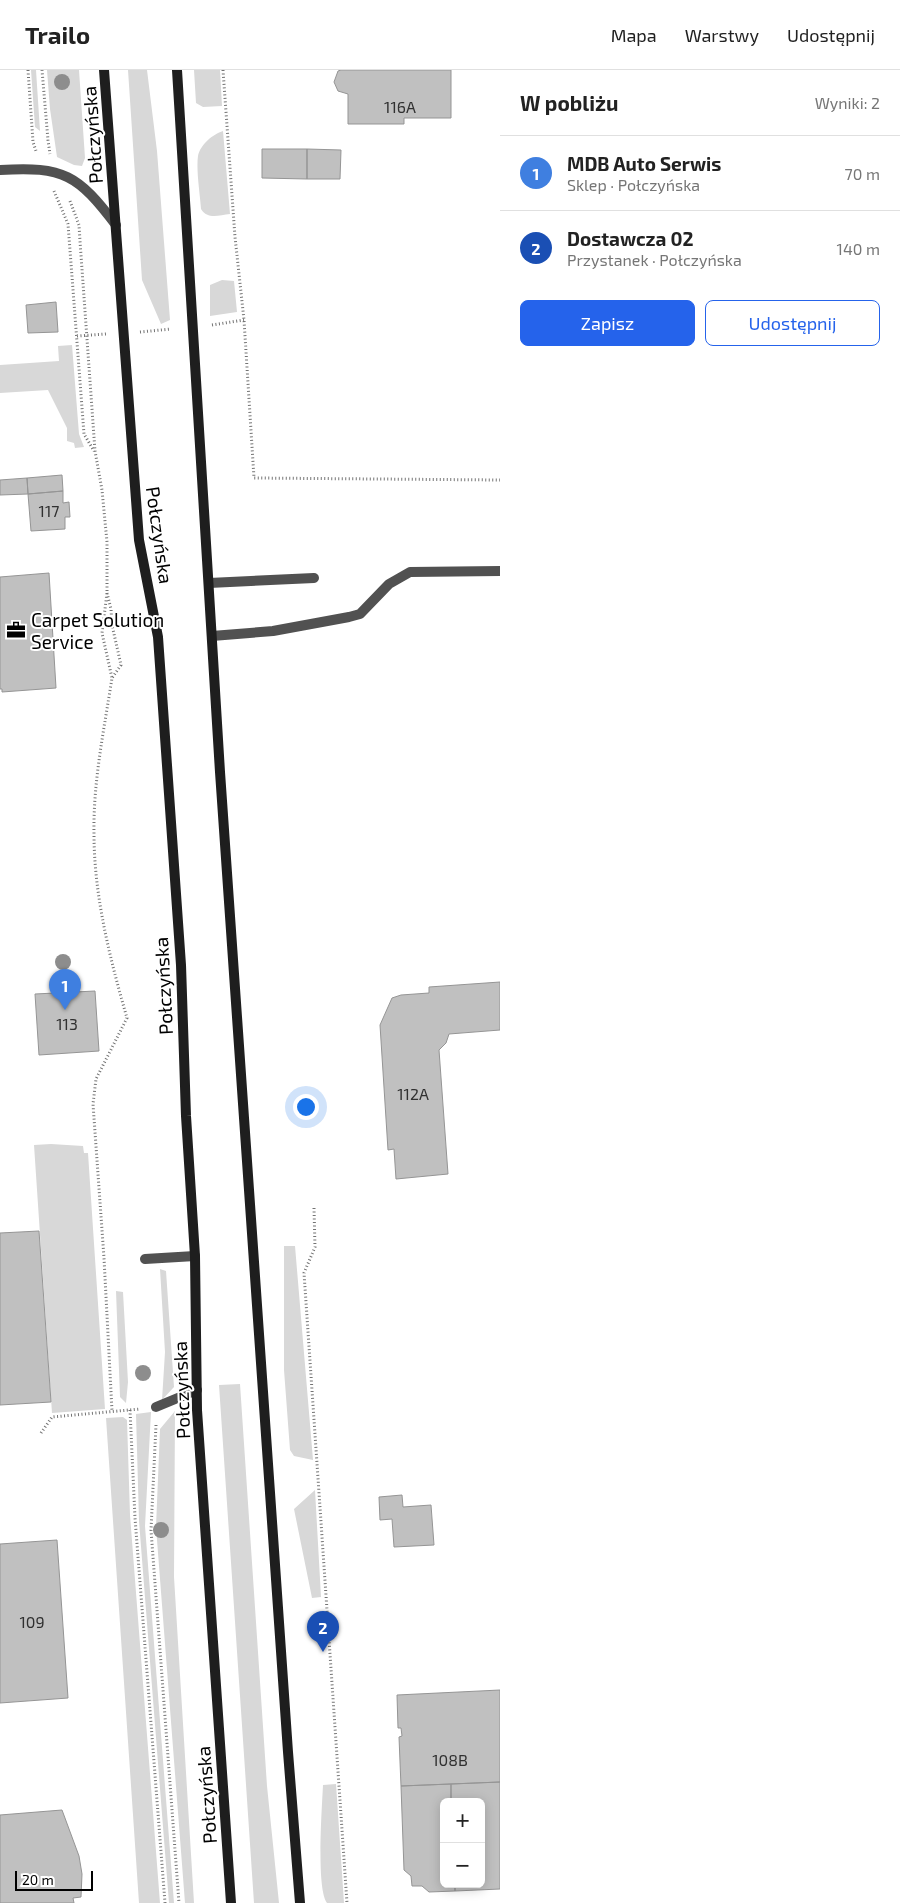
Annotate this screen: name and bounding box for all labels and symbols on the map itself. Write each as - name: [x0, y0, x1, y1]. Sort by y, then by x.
- street label: Połczyńska: [77, 85, 107, 185]
- house number: 116A: [384, 97, 416, 116]
- street label: Połczyńska: [142, 485, 178, 585]
- house number: 117: [39, 501, 59, 520]
- place label: Carpet Solution Service: [31, 608, 164, 653]
- office icon: Carpet Solution Service: [5, 619, 27, 641]
- street label: Połczyńska: [149, 936, 177, 1036]
- pin: 1: [49, 969, 81, 1010]
- house number: 113: [56, 1014, 78, 1033]
- house number: 112A: [397, 1084, 429, 1103]
- your location: [293, 1094, 319, 1120]
- street label: Połczyńska: [168, 1341, 194, 1439]
- pin: 2: [307, 1611, 339, 1652]
- house number: 109: [19, 1612, 45, 1631]
- street label: Połczyńska: [191, 1745, 221, 1845]
- house number: 108B: [432, 1750, 468, 1769]
- scale bar: [15, 1868, 92, 1891]

